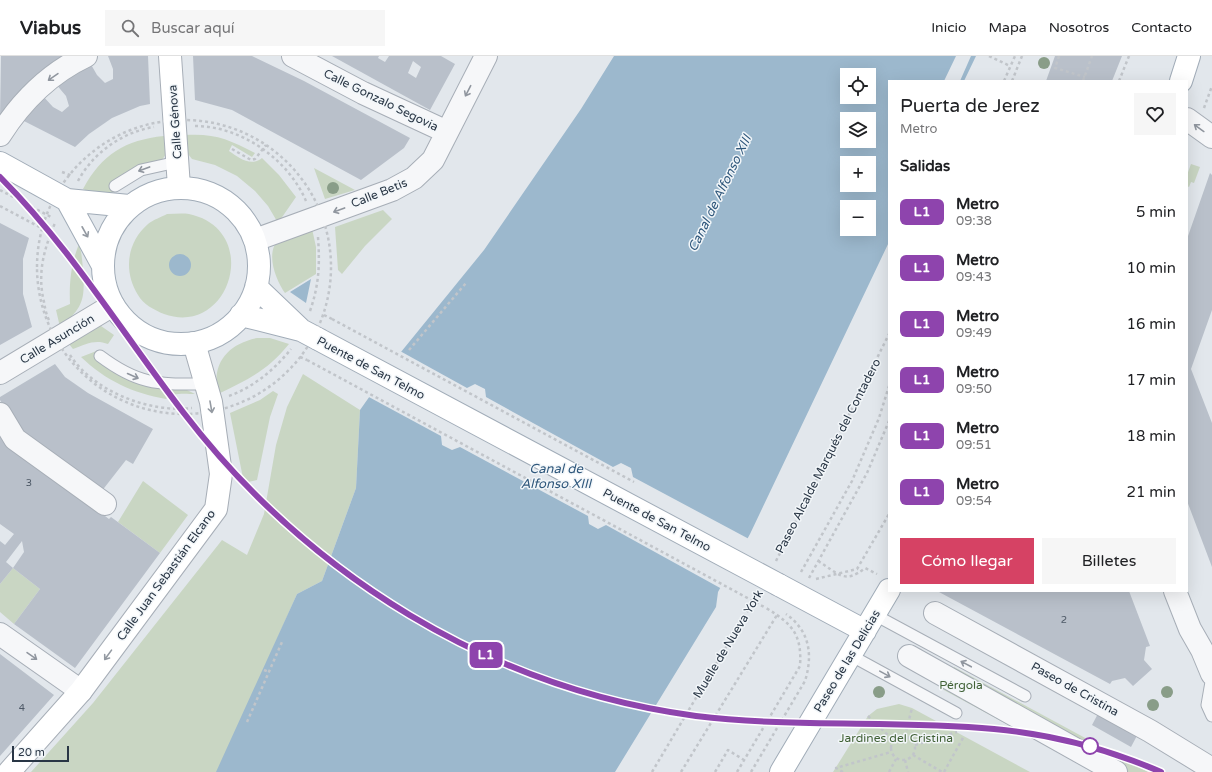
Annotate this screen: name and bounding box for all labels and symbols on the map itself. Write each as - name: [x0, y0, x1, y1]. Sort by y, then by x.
- street label: Calle Gonzalo Segovia: [321, 66, 441, 134]
- one-way arrow: [48, 73, 59, 81]
- street label: Calle Génova: [165, 84, 185, 160]
- one-way arrow: [464, 84, 471, 96]
- one-way arrow: [1194, 124, 1205, 132]
- water label: Canal de Alfonso XIII: [685, 131, 756, 254]
- one-way arrow: [139, 166, 151, 174]
- street label: Calle Betis: [349, 175, 409, 211]
- one-way arrow: [333, 206, 345, 214]
- one-way arrow: [81, 226, 89, 238]
- street label: Calle Asunción: [17, 311, 97, 367]
- street label: Puente de San Telmo: [315, 334, 427, 402]
- street label: Paseo Alcalde Marqués del Contadero: [773, 356, 883, 556]
- one-way arrow: [127, 373, 139, 380]
- one-way arrow: [208, 401, 216, 414]
- water label: Canal de Alfonso XIII: [521, 461, 593, 492]
- house number: 3: [26, 477, 32, 489]
- street label: Puente de San Telmo: [601, 486, 713, 554]
- street label: Calle Juan Sebastián Elcano: [114, 507, 218, 643]
- street label: Muelle de Nueva York: [690, 587, 766, 701]
- street label: Paseo de las Delicias: [811, 607, 883, 715]
- house number: 2: [1061, 614, 1067, 626]
- line badge: L1: [468, 642, 504, 668]
- one-way arrow: [104, 649, 112, 660]
- one-way arrow: [26, 652, 37, 660]
- street label: Paseo de Cristina: [1029, 659, 1121, 719]
- one-way arrow: [960, 660, 972, 667]
- one-way arrow: [878, 671, 890, 679]
- park label: Pérgola: [939, 678, 983, 692]
- house number: 4: [19, 702, 25, 714]
- park label: Jardines del Cristina: [839, 731, 953, 745]
- unlabelled marker: [1081, 737, 1099, 755]
- scale bar: [12, 744, 69, 763]

